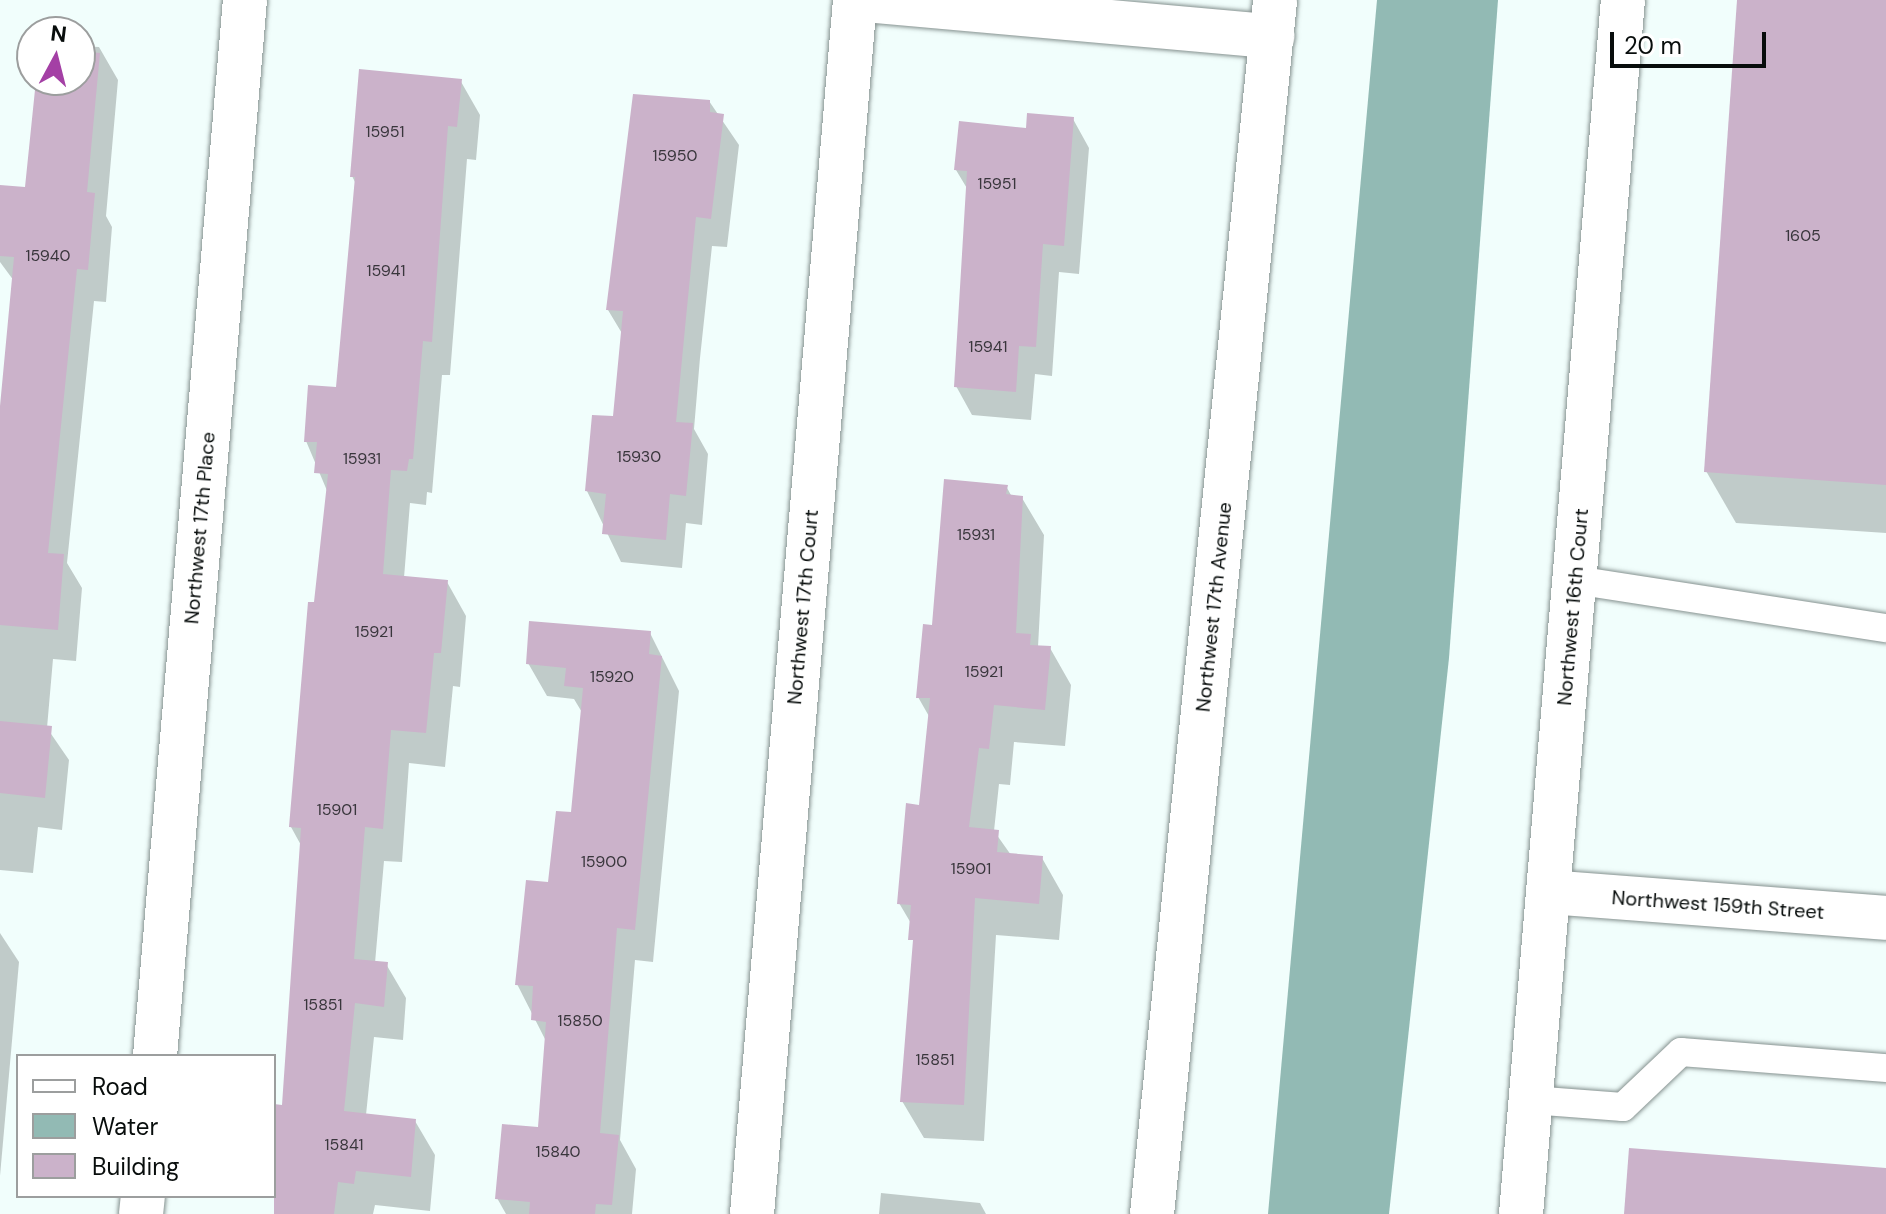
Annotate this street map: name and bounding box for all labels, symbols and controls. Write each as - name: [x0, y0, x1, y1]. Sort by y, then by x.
- north arrow: [16, 16, 96, 96]
- scale bar: [1614, 16, 1770, 66]
- text: N: [49, 18, 68, 49]
- text: 20 m: [1624, 30, 1682, 61]
- house number: 15951: [365, 122, 405, 142]
- house number: 15950: [652, 146, 698, 166]
- house number: 15951: [977, 174, 1017, 194]
- house number: 1605: [1785, 226, 1821, 246]
- house number: 15940: [26, 246, 70, 266]
- house number: 15941: [366, 261, 406, 281]
- house number: 15941: [968, 337, 1008, 357]
- street label: Northwest 17th Place: [180, 431, 220, 625]
- house number: 15930: [617, 447, 661, 467]
- house number: 15931: [343, 449, 381, 469]
- street label: Northwest 17th Avenue: [1191, 501, 1237, 713]
- street label: Northwest 16th Court: [1552, 507, 1594, 707]
- street label: Northwest 17th Court: [783, 508, 823, 706]
- house number: 15931: [957, 525, 995, 545]
- house number: 15921: [355, 622, 393, 642]
- house number: 15921: [965, 662, 1003, 682]
- house number: 15920: [590, 667, 634, 687]
- house number: 15901: [317, 800, 357, 820]
- house number: 15900: [581, 852, 627, 872]
- house number: 15901: [951, 859, 991, 879]
- street label: Northwest 159th Street: [1611, 886, 1825, 924]
- house number: 15851: [303, 995, 343, 1015]
- house number: 15850: [557, 1011, 603, 1031]
- house number: 15851: [915, 1050, 955, 1070]
- legend: [16, 1054, 276, 1198]
- text: Road: [92, 1071, 148, 1102]
- text: Water: [92, 1111, 158, 1142]
- house number: 15841: [324, 1135, 364, 1155]
- house number: 15840: [535, 1142, 581, 1162]
- text: Building: [92, 1151, 179, 1182]

